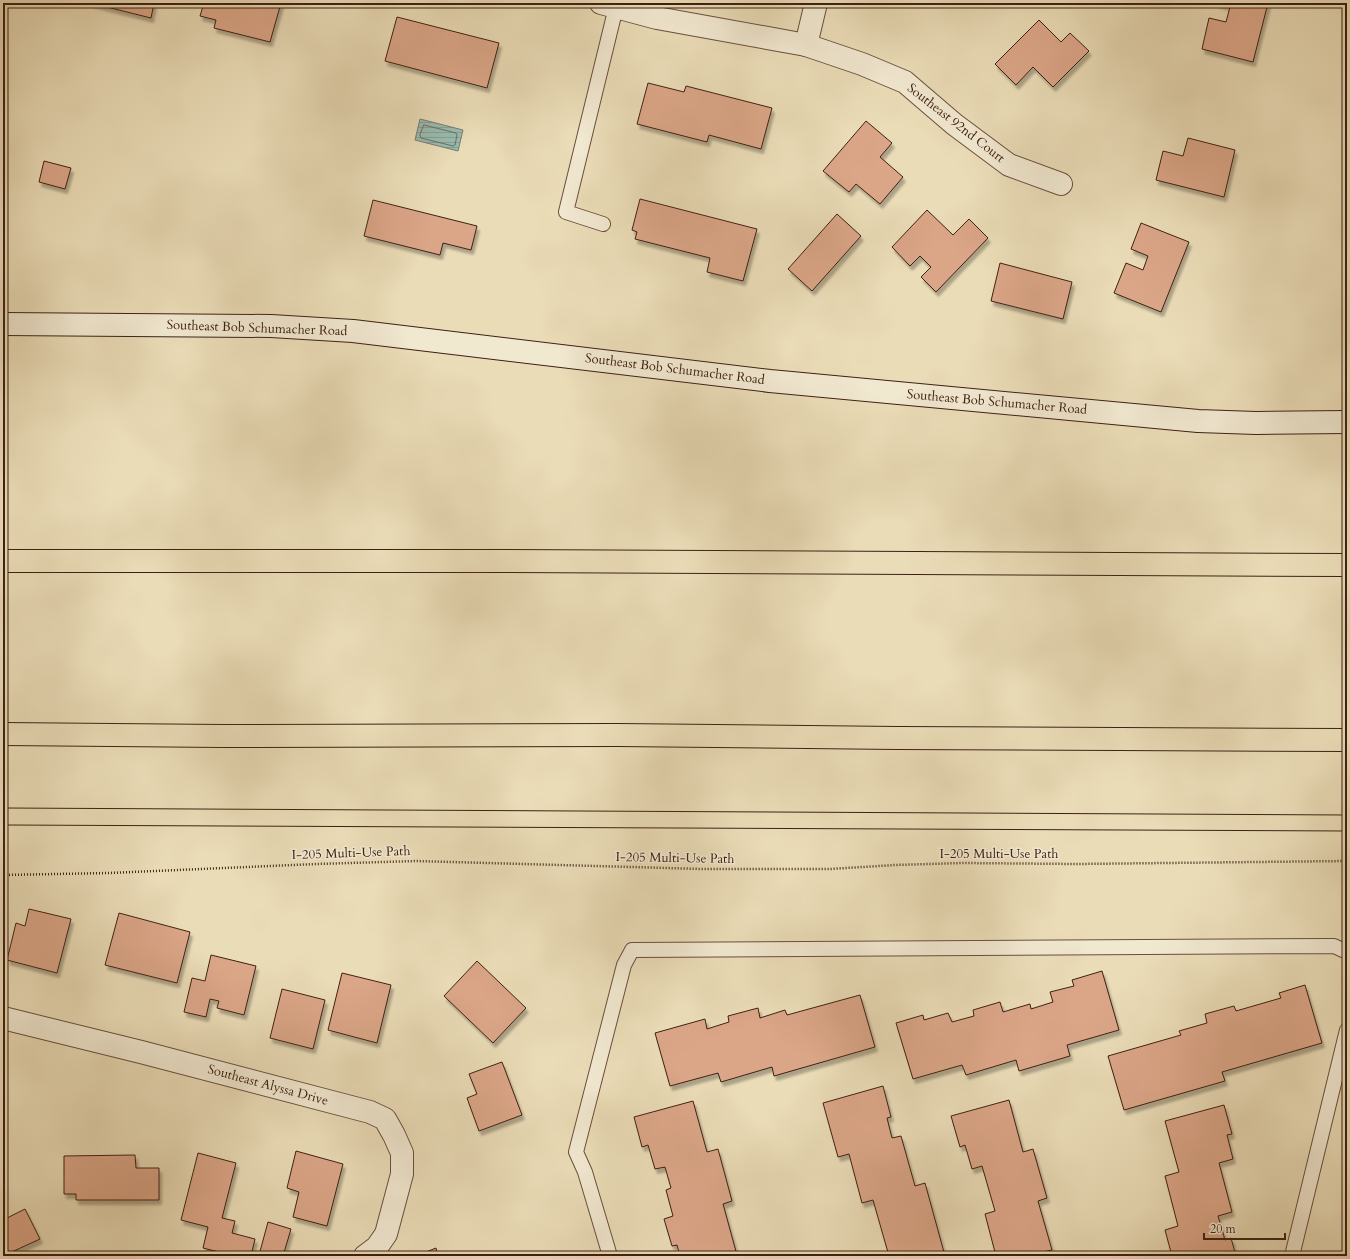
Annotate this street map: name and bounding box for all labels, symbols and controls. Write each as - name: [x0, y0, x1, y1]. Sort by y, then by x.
- street label: Southeast 92nd Court: [903, 79, 1009, 167]
- street label: Southeast Bob Schumacher Road: [166, 316, 348, 340]
- street label: Southeast Bob Schumacher Road: [584, 349, 766, 389]
- street label: Southeast Bob Schumacher Road: [906, 385, 1088, 419]
- street label: I-205 Multi-Use Path: [291, 842, 411, 864]
- street label: I-205 Multi-Use Path: [940, 845, 1058, 863]
- street label: I-205 Multi-Use Path: [615, 848, 735, 868]
- street label: Southeast Alyssa Drive: [206, 1060, 330, 1110]
- scale bar: [1204, 1215, 1285, 1241]
- text: 20 m: [1210, 1221, 1237, 1237]

